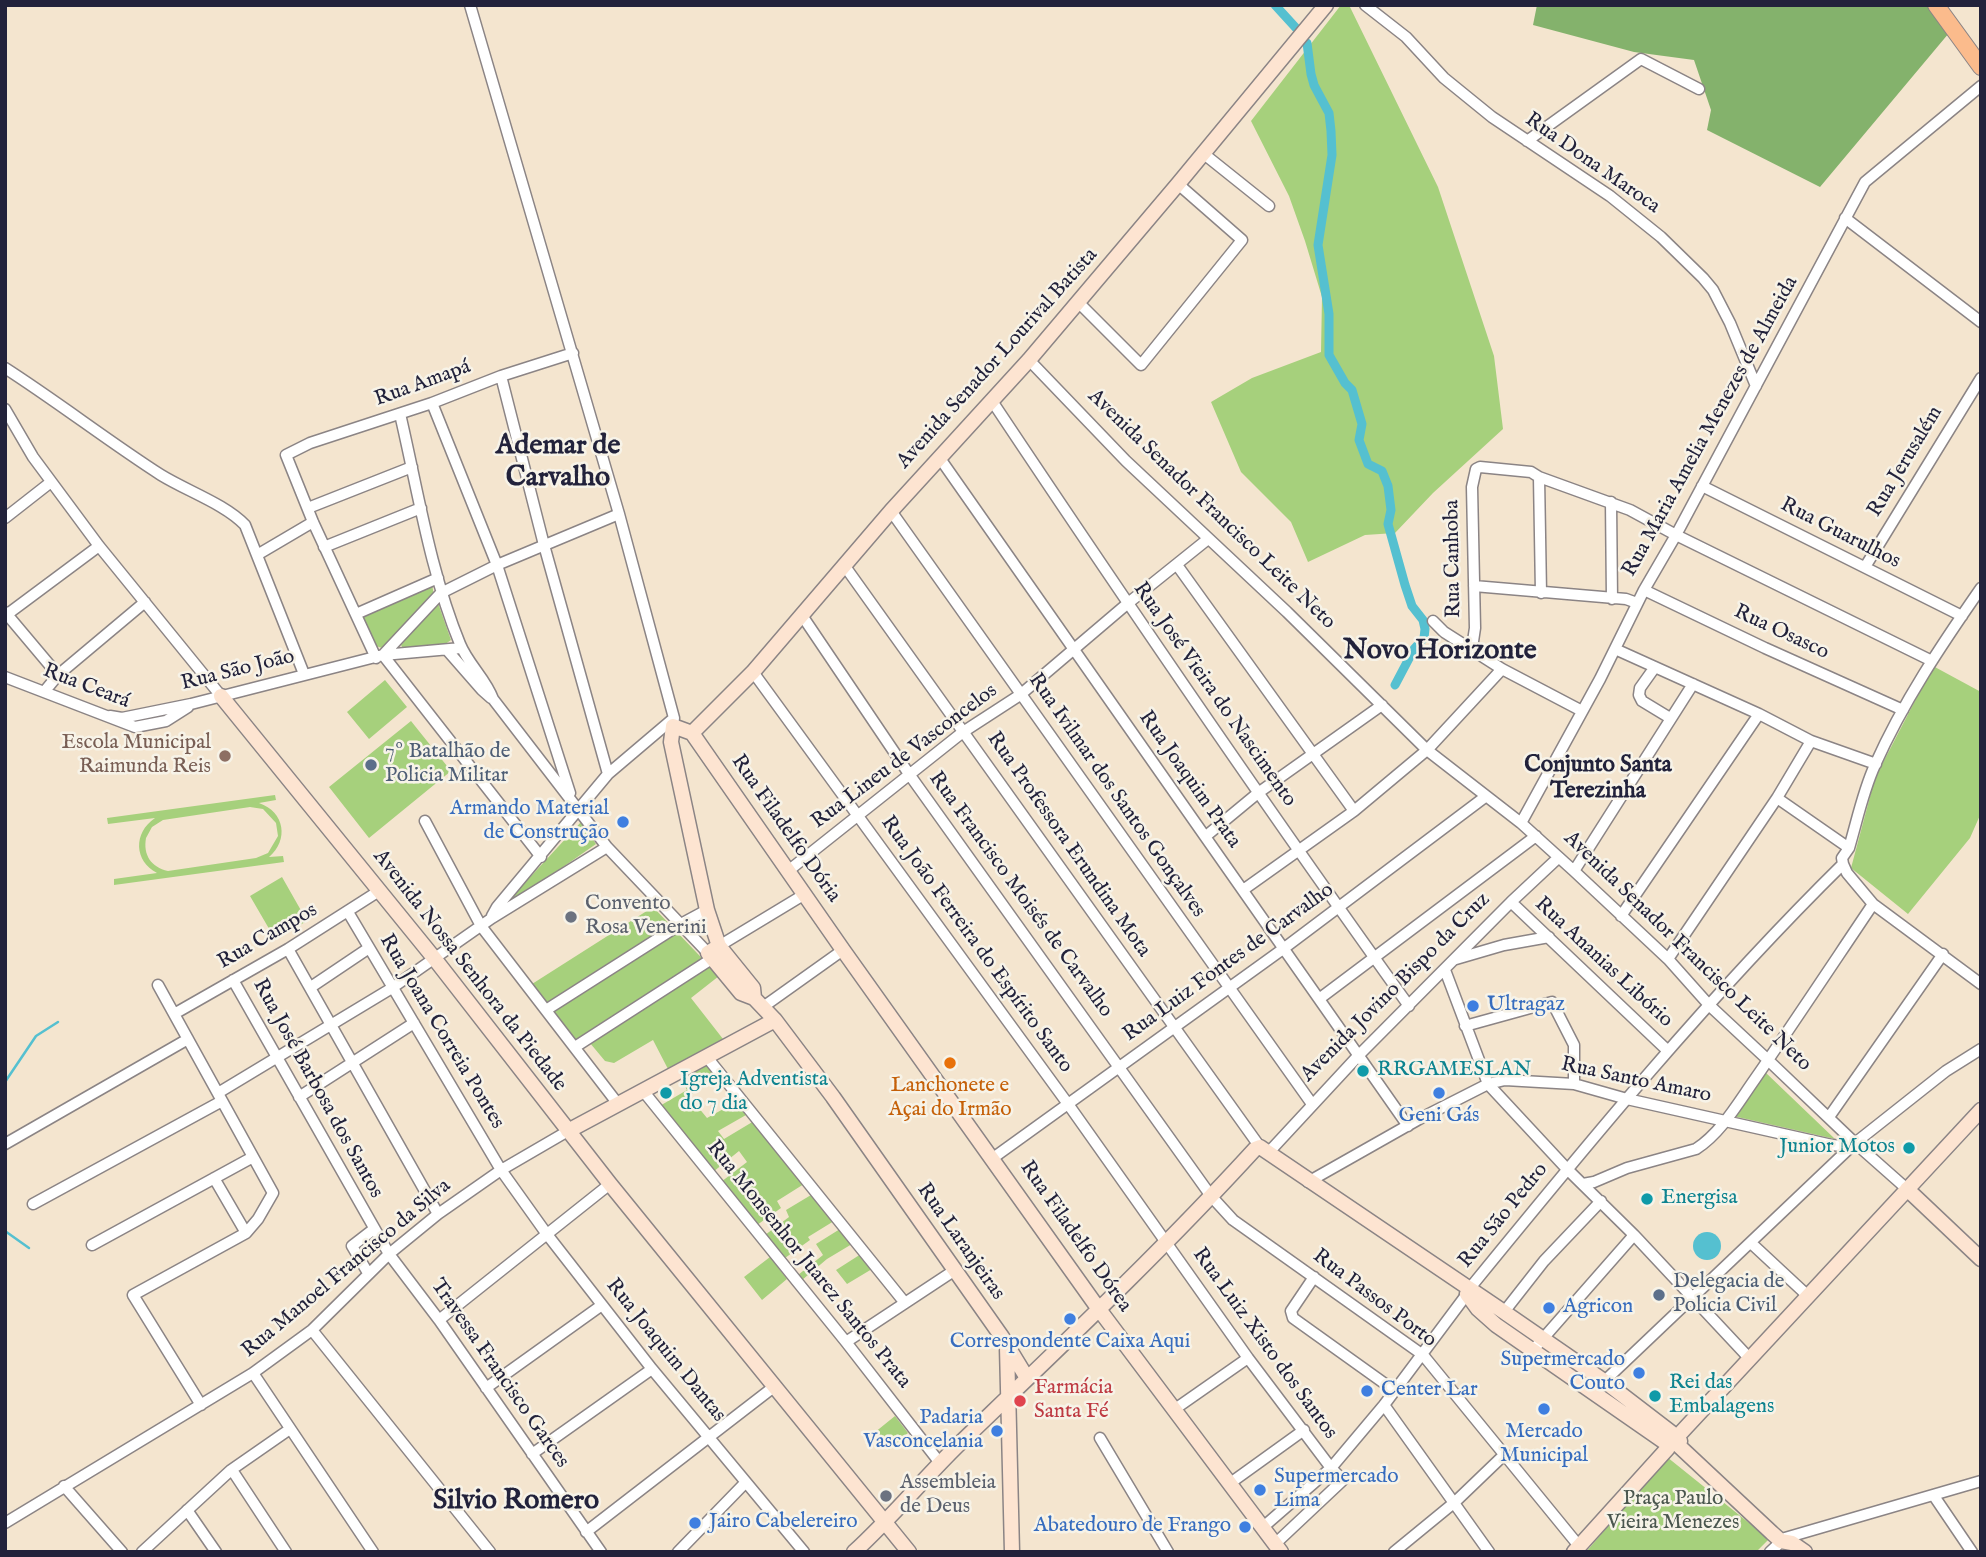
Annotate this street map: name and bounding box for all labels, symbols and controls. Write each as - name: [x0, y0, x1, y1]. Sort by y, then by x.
- street label: Rua Dona Maroca: [1520, 108, 1664, 220]
- street label: Avenida Senador Lourival Batista: [892, 243, 1104, 475]
- street label: Rua Maria Amelia Menezes de Almeida: [1618, 272, 1804, 582]
- street label: Rua Amapá: [372, 355, 474, 413]
- street label: Avenida Senador Francisco Leite Neto: [1082, 385, 1340, 635]
- street label: Rua Jerusalém: [1863, 402, 1949, 522]
- district label: Ademar de Carvalho: [496, 430, 620, 496]
- street label: Rua Guarulhos: [1776, 493, 1904, 575]
- street label: Rua Canhoba: [1440, 500, 1468, 618]
- street label: Rua José Vieira do Nascimento: [1127, 578, 1301, 812]
- street label: Rua Osasco: [1729, 600, 1833, 666]
- district label: Novo Horizonte: [1343, 635, 1537, 669]
- street label: Rua São João: [179, 645, 297, 697]
- street label: Rua Ceará: [39, 659, 133, 715]
- street label: Rua Ivilmar dos Santos Gonçalves: [1022, 669, 1210, 923]
- street label: Rua Lineu de Vasconcelos: [807, 679, 1003, 835]
- street label: Rua Joaquim Prata: [1132, 707, 1246, 853]
- street label: Rua Professora Erundina Mota: [980, 728, 1156, 962]
- place label: Escola Municipal Raimunda Reis: [61, 731, 211, 781]
- place label: 7º Batalhão de Policia Militar: [385, 740, 510, 790]
- marker: Escola Municipal Raimunda Reis: [217, 748, 233, 764]
- street label: Rua Filadelfo Dória: [725, 750, 845, 908]
- district label: Conjunto Santa Terezinha: [1524, 752, 1672, 806]
- marker: 7º Batalhão de Policia Militar: [363, 757, 379, 773]
- street label: Rua Francisco Moisés de Carvalho: [922, 767, 1118, 1023]
- place label: Armando Material de Construção: [450, 797, 609, 847]
- street label: Rua João Ferreira do Espírito Santo: [874, 812, 1078, 1078]
- marker: Armando Material de Construção: [615, 814, 631, 830]
- street label: Avenida Senador Francisco Leite Neto: [1558, 827, 1816, 1077]
- street label: Avenida Nossa Senhora da Piedade: [367, 845, 571, 1097]
- street label: Rua Luiz Fontes de Carvalho: [1119, 878, 1339, 1048]
- street label: Avenida Jovino Bispo da Cruz: [1296, 888, 1496, 1088]
- place label: Convento Rosa Venerini: [585, 892, 706, 942]
- street label: Rua Ananias Libório: [1529, 892, 1677, 1034]
- street label: Rua Campos: [214, 898, 322, 976]
- marker: Convento Rosa Venerini: [563, 909, 579, 925]
- street label: Rua Joana Correia Pontes: [373, 930, 509, 1134]
- street label: Rua José Barbosa dos Santos: [246, 975, 388, 1203]
- place label: Ultragaz: [1487, 993, 1565, 1019]
- marker: Ultragaz: [1465, 998, 1481, 1014]
- street label: Rua Santo Amaro: [1559, 1053, 1713, 1109]
- marker: Lanchonete e Açai do Irmão: [942, 1055, 958, 1071]
- place label: RRGAMESLAN: [1377, 1058, 1531, 1084]
- marker: RRGAMESLAN: [1355, 1063, 1371, 1079]
- place label: Igreja Adventista do 7 dia: [680, 1068, 828, 1118]
- place label: Lanchonete e Açai do Irmão: [889, 1074, 1011, 1124]
- marker: Igreja Adventista do 7 dia: [658, 1085, 674, 1101]
- marker: Geni Gás: [1431, 1085, 1447, 1101]
- place label: Geni Gás: [1399, 1104, 1479, 1130]
- place label: Junior Motos: [1779, 1135, 1895, 1161]
- street label: Rua Monsenhor Juarez Santos Prata: [700, 1136, 916, 1394]
- marker: Junior Motos: [1901, 1140, 1917, 1156]
- street label: Rua Filadelfo Dórea: [1013, 1157, 1137, 1317]
- street label: Rua São Pedro: [1454, 1158, 1554, 1274]
- street label: Rua Manoel Francisco da Silva: [238, 1174, 456, 1364]
- street label: Rua Laranjeiras: [910, 1179, 1010, 1305]
- place label: Energisa: [1661, 1186, 1738, 1212]
- marker: Energisa: [1639, 1191, 1655, 1207]
- street label: Rua Luiz Xisto dos Santos: [1186, 1243, 1342, 1445]
- street label: Rua Passos Porto: [1307, 1244, 1441, 1354]
- place label: Delegacia de Policia Civil: [1673, 1270, 1784, 1320]
- street label: Rua Joaquim Dantas: [599, 1274, 731, 1428]
- street label: Travessa Francisco Garces: [424, 1275, 574, 1473]
- marker: Delegacia de Policia Civil: [1651, 1287, 1667, 1303]
- place label: Agricon: [1563, 1295, 1633, 1321]
- marker: Agricon: [1541, 1300, 1557, 1316]
- marker: Correspondente Caixa Aqui: [1062, 1311, 1078, 1327]
- place label: Correspondente Caixa Aqui: [950, 1330, 1190, 1356]
- place label: Supermercado Couto: [1501, 1348, 1625, 1398]
- marker: Supermercado Couto: [1631, 1365, 1647, 1381]
- place label: Rei das Embalagens: [1669, 1371, 1774, 1421]
- place label: Farmácia Santa Fé: [1034, 1376, 1113, 1426]
- place label: Center Lar: [1381, 1378, 1478, 1404]
- marker: Center Lar: [1359, 1383, 1375, 1399]
- marker: Rei das Embalagens: [1647, 1388, 1663, 1404]
- marker: Farmácia Santa Fé: [1012, 1393, 1028, 1409]
- marker: Mercado Municipal: [1536, 1401, 1552, 1417]
- place label: Padaria Vasconcelania: [863, 1406, 983, 1456]
- place label: Mercado Municipal: [1500, 1420, 1588, 1470]
- marker: Padaria Vasconcelania: [989, 1423, 1005, 1439]
- place label: Supermercado Lima: [1274, 1465, 1398, 1515]
- place label: Assembleia de Deus: [900, 1471, 996, 1521]
- marker: Supermercado Lima: [1252, 1482, 1268, 1498]
- district label: Silvio Romero: [433, 1485, 599, 1519]
- park label: Praça Paulo Vieira Menezes: [1607, 1487, 1739, 1537]
- marker: Assembleia de Deus: [878, 1488, 894, 1504]
- place label: Jairo Cabelereiro: [709, 1510, 858, 1536]
- place label: Abatedouro de Frango: [1034, 1514, 1231, 1540]
- marker: Jairo Cabelereiro: [687, 1515, 703, 1531]
- marker: Abatedouro de Frango: [1237, 1519, 1253, 1535]

